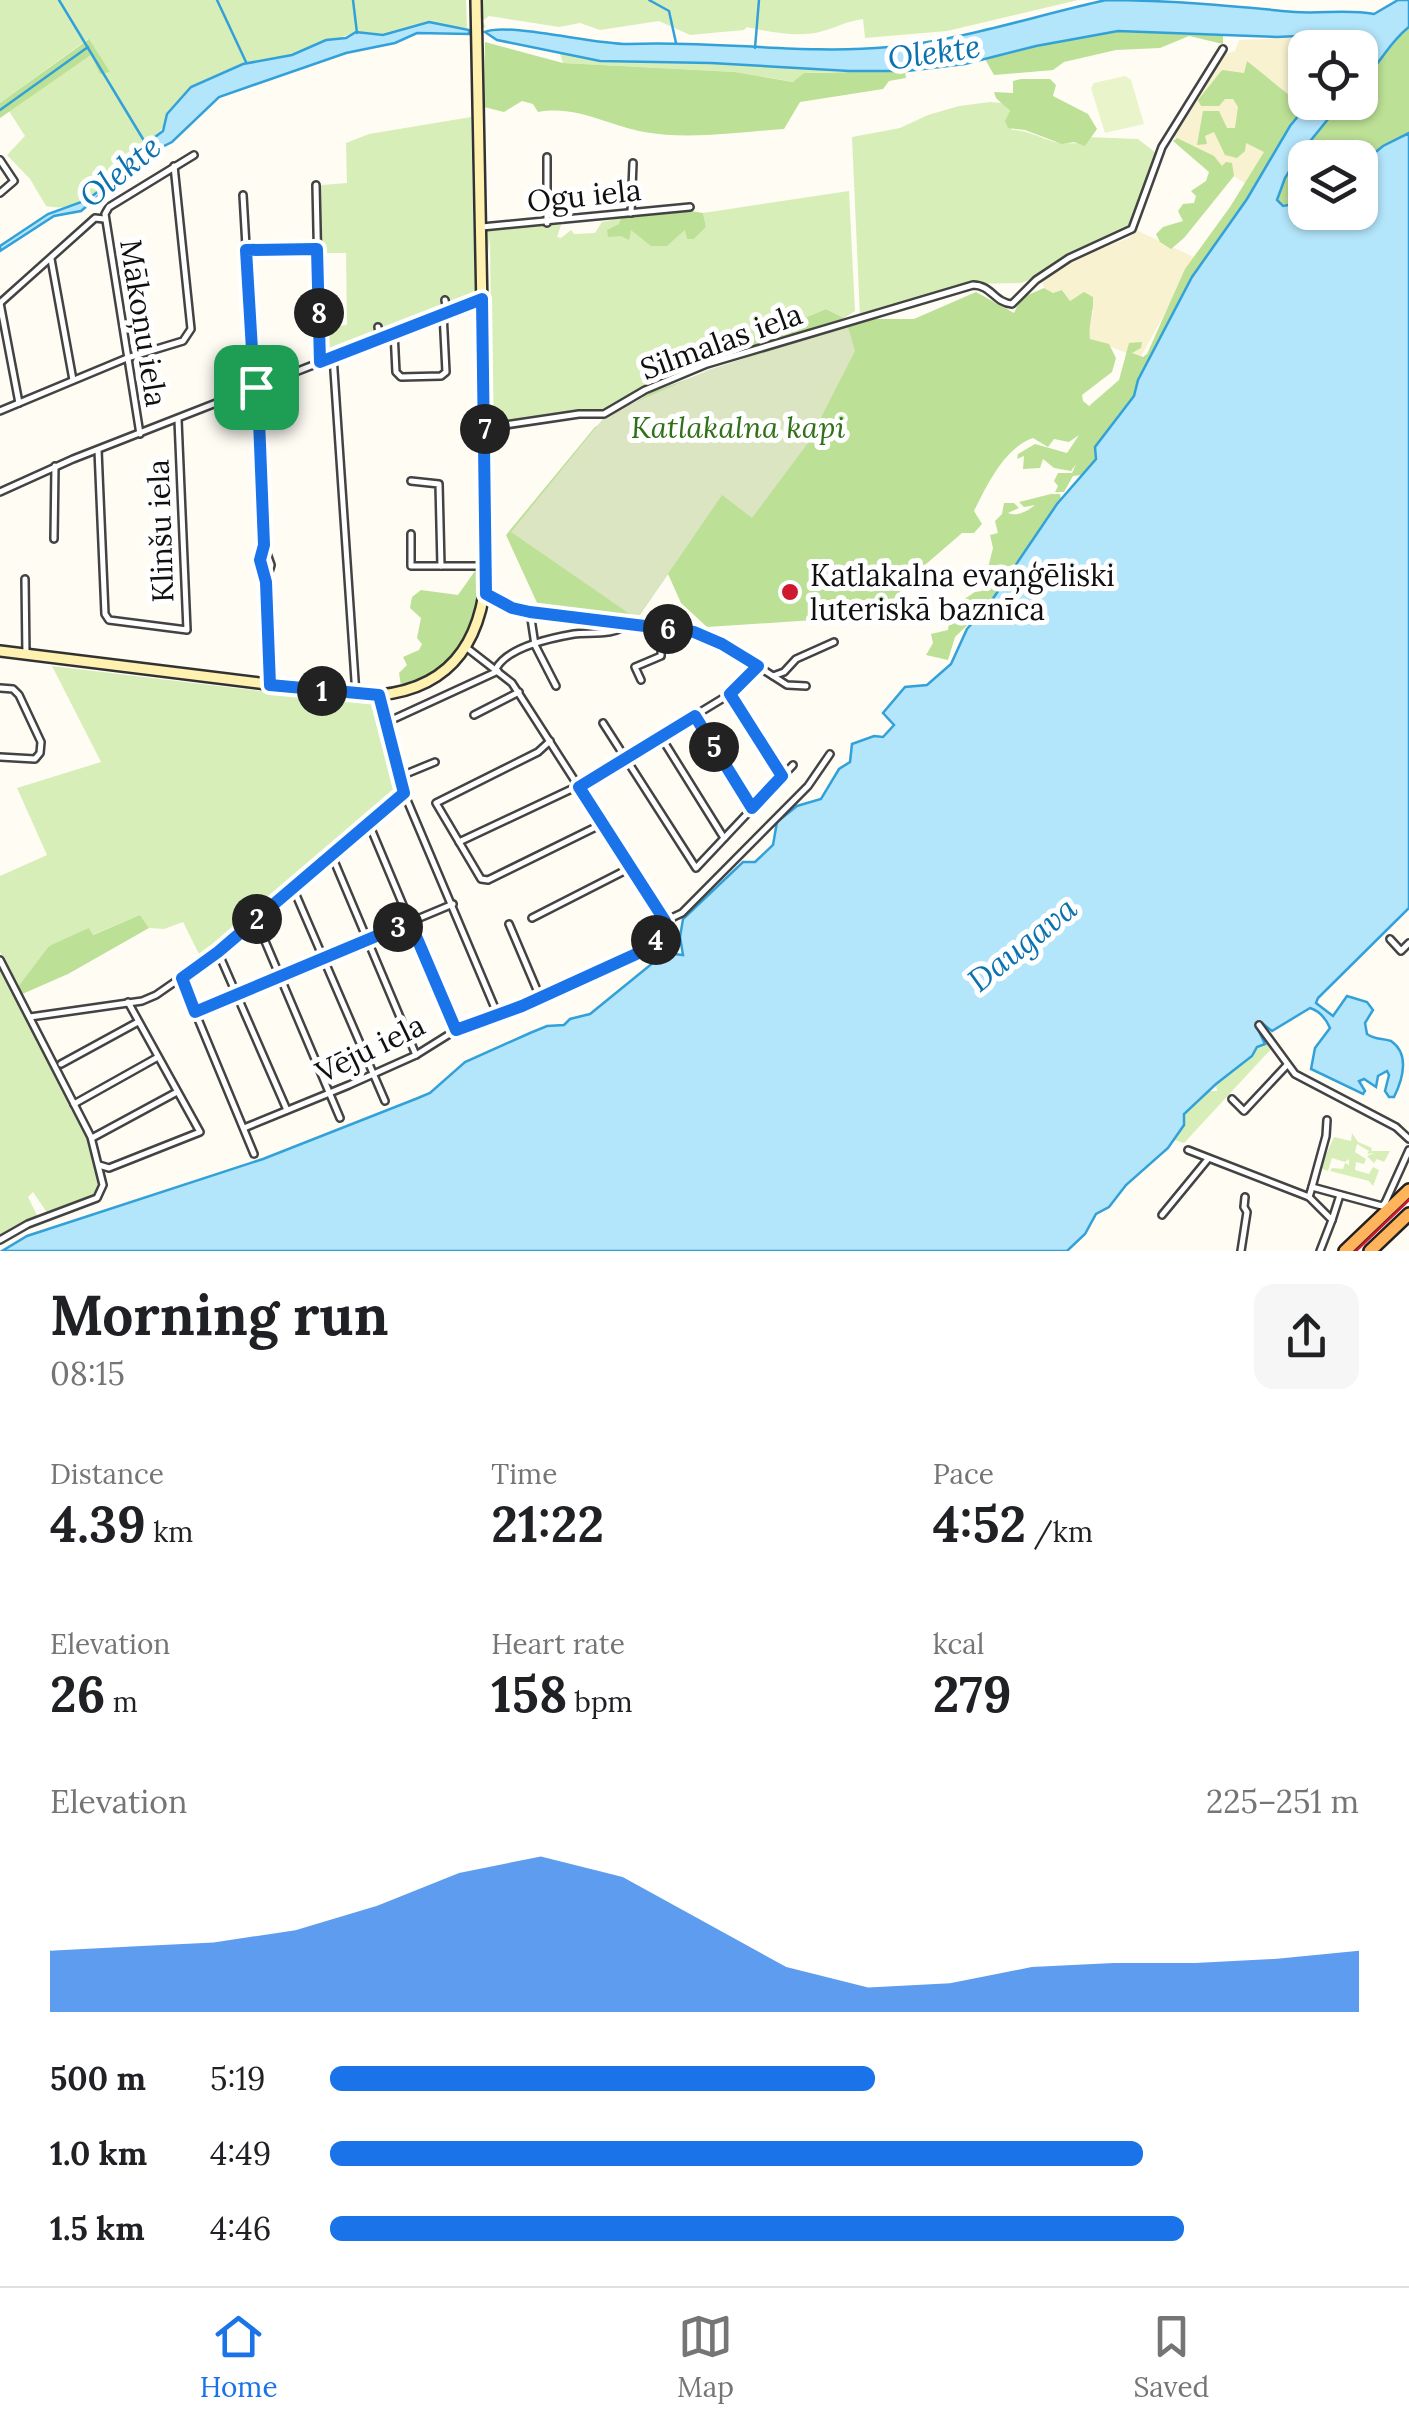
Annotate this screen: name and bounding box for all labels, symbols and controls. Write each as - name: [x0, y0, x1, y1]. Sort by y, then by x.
- water label: Olekte: [885, 25, 983, 79]
- map controls: [1288, 30, 1378, 230]
- button: locate: [1288, 30, 1378, 120]
- water label: Olekte: [71, 126, 169, 216]
- button: layers: [1288, 140, 1378, 230]
- street label: Ogu iela: [525, 170, 643, 221]
- street label: Mākoņu iela: [111, 237, 176, 409]
- pin: 8: [294, 288, 344, 338]
- street label: Silmalas iela: [635, 294, 807, 388]
- text: 8: [311, 295, 327, 331]
- pin: [214, 345, 299, 430]
- icon: arrive: [229, 360, 284, 415]
- pin: 7: [460, 404, 510, 454]
- park label: Katlakalna kapi: [631, 408, 845, 446]
- text: 7: [478, 411, 492, 447]
- street label: Klinšu iela: [139, 459, 181, 603]
- place label: Katlakalna evaņģēliski luteriskā baznīca: [810, 556, 1115, 628]
- marker: Katlakalna evaņģēliski luteriskā baznīca: [779, 581, 801, 603]
- pin: 6: [643, 604, 693, 654]
- text: 6: [660, 611, 676, 647]
- pin: 1: [297, 666, 347, 716]
- text: 1: [316, 673, 328, 709]
- pin: 5: [689, 722, 739, 772]
- text: 5: [706, 729, 722, 765]
- water label: Daugava: [959, 887, 1085, 1000]
- pin: 2: [232, 894, 282, 944]
- text: 2: [250, 901, 264, 937]
- pin: 3: [373, 902, 423, 952]
- text: 3: [390, 909, 406, 945]
- pin: 4: [631, 915, 681, 965]
- text: 4: [648, 922, 664, 958]
- street label: Vēju iela: [308, 1005, 431, 1092]
- text: Morning run: [50, 1280, 388, 1350]
- button: share: [1254, 1284, 1359, 1389]
- text: 08:15: [50, 1353, 125, 1394]
- text: Distance: [50, 1456, 164, 1492]
- text: Time: [491, 1456, 557, 1492]
- text: Pace: [933, 1456, 994, 1492]
- text: 4.39: [50, 1492, 146, 1556]
- text: 21:22: [491, 1492, 604, 1556]
- text: 4:52: [933, 1492, 1026, 1556]
- text: km: [146, 1514, 193, 1550]
- text: /km: [1026, 1514, 1093, 1550]
- text: Elevation: [50, 1626, 170, 1662]
- text: Heart rate: [491, 1626, 625, 1662]
- text: kcal: [933, 1626, 984, 1662]
- text: 26: [50, 1662, 105, 1726]
- text: 158: [491, 1662, 567, 1726]
- text: 279: [933, 1662, 1012, 1726]
- text: m: [105, 1684, 138, 1720]
- text: bpm: [567, 1684, 633, 1720]
- text: Elevation: [50, 1781, 187, 1822]
- text: 225–251 m: [1206, 1781, 1359, 1822]
- text: 500 m: [50, 2058, 146, 2099]
- text: 5:19: [210, 2058, 266, 2099]
- text: 1.0 km: [50, 2133, 147, 2174]
- text: 4:49: [210, 2133, 271, 2174]
- text: 1.5 km: [50, 2208, 145, 2249]
- text: 4:46: [210, 2208, 271, 2249]
- tab: Home: [200, 2309, 278, 2405]
- tab: Map: [677, 2309, 734, 2405]
- tab: Saved: [1133, 2309, 1209, 2405]

